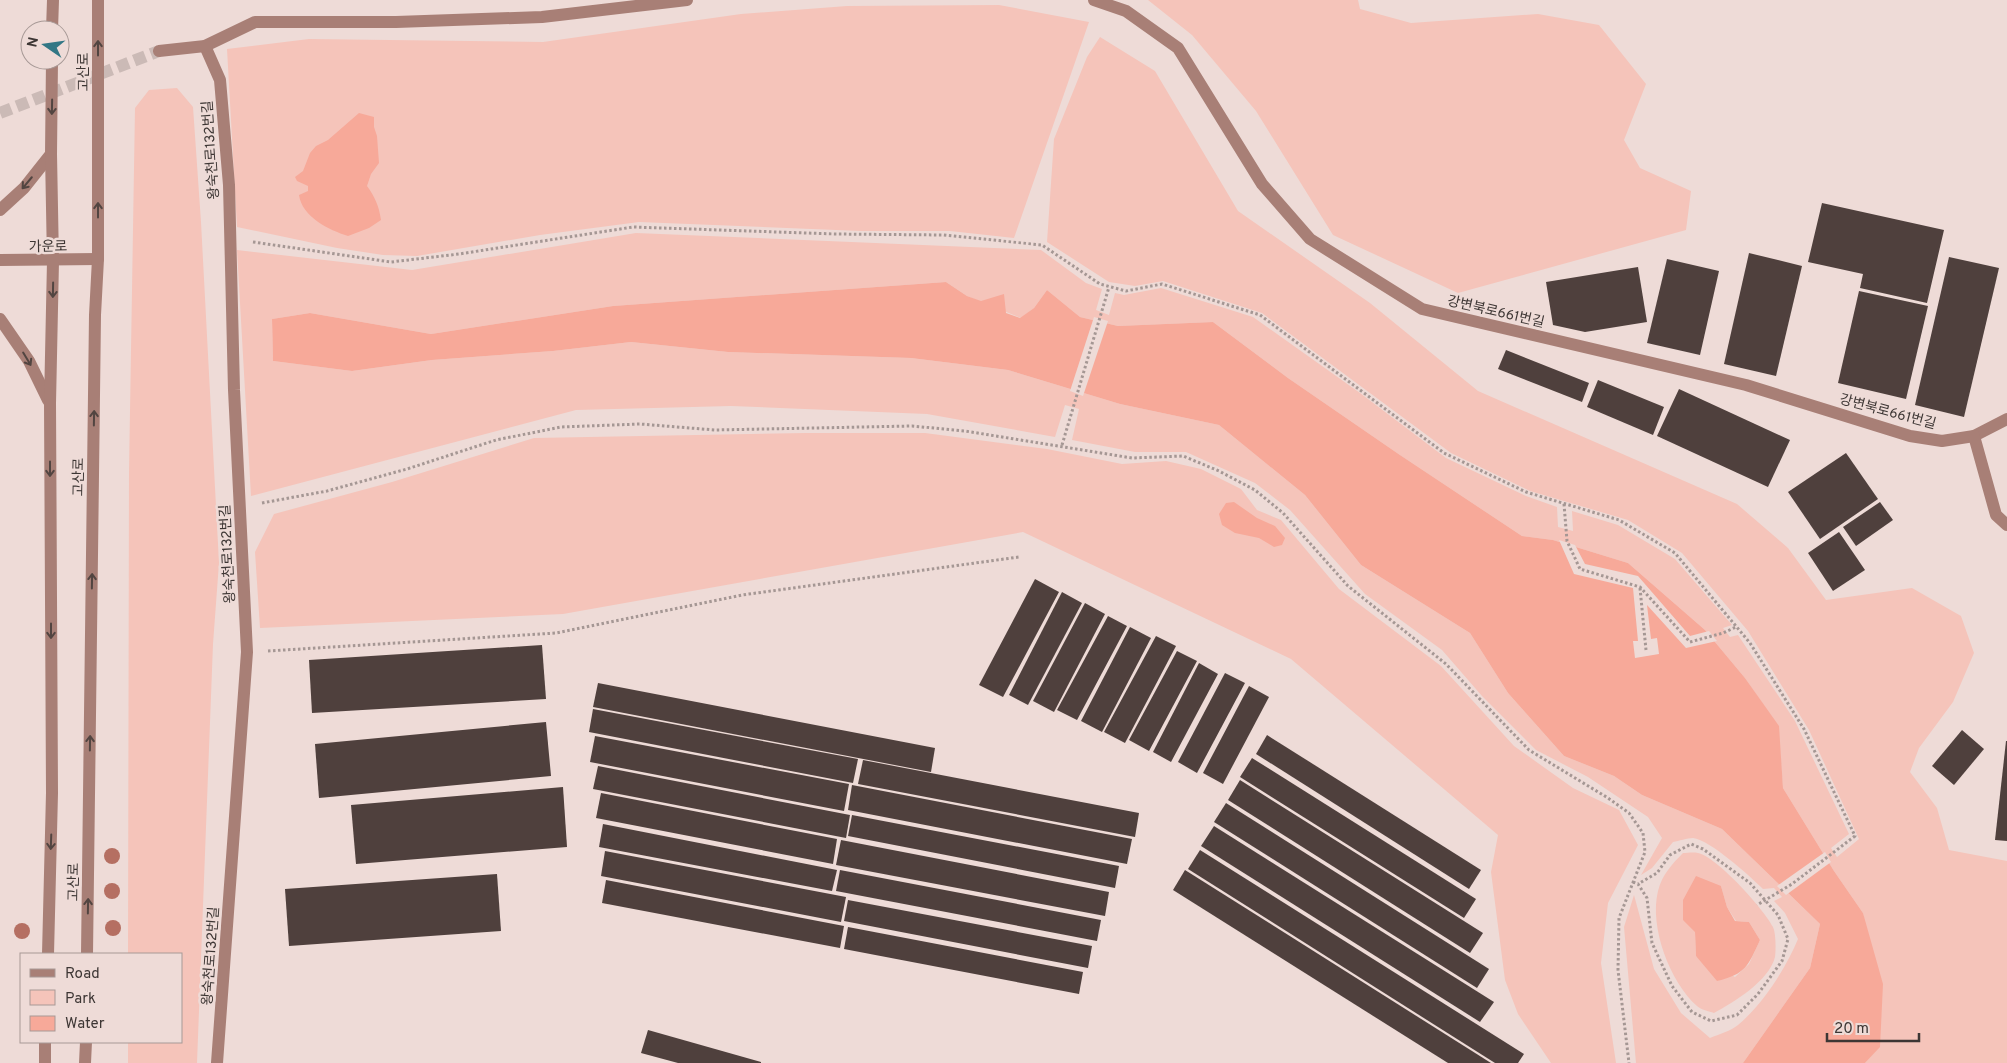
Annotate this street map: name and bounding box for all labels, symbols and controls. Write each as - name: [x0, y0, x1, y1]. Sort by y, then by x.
- north arrow: [20, 20, 70, 70]
- text: N: [24, 36, 43, 49]
- one-way arrow: [93, 40, 103, 56]
- street label: 고산로: [76, 53, 93, 91]
- one-way arrow: [47, 99, 56, 115]
- street label: 왕숙천로132번길: [199, 100, 223, 200]
- one-way arrow: [22, 177, 33, 190]
- one-way arrow: [93, 203, 103, 219]
- street label: 가운로: [29, 239, 68, 256]
- one-way arrow: [48, 282, 57, 298]
- street label: 강변북로661번길: [1445, 293, 1546, 332]
- one-way arrow: [22, 352, 32, 367]
- street label: 강변북로661번길: [1837, 391, 1938, 433]
- one-way arrow: [89, 410, 99, 426]
- street label: 고산로: [71, 457, 88, 496]
- one-way arrow: [45, 460, 55, 477]
- street label: 왕숙천로132번길: [216, 504, 240, 604]
- one-way arrow: [87, 573, 97, 589]
- one-way arrow: [46, 623, 56, 639]
- one-way arrow: [85, 735, 95, 752]
- one-way arrow: [46, 834, 56, 850]
- street label: 고산로: [66, 862, 83, 901]
- one-way arrow: [83, 898, 92, 914]
- street label: 왕숙천로132번길: [199, 906, 223, 1006]
- legend: [20, 953, 182, 1043]
- text: Road: [65, 965, 100, 984]
- text: Park: [65, 990, 96, 1009]
- scale bar: [1827, 1010, 1920, 1042]
- text: Water: [65, 1015, 105, 1034]
- text: 20 m: [1834, 1020, 1869, 1039]

